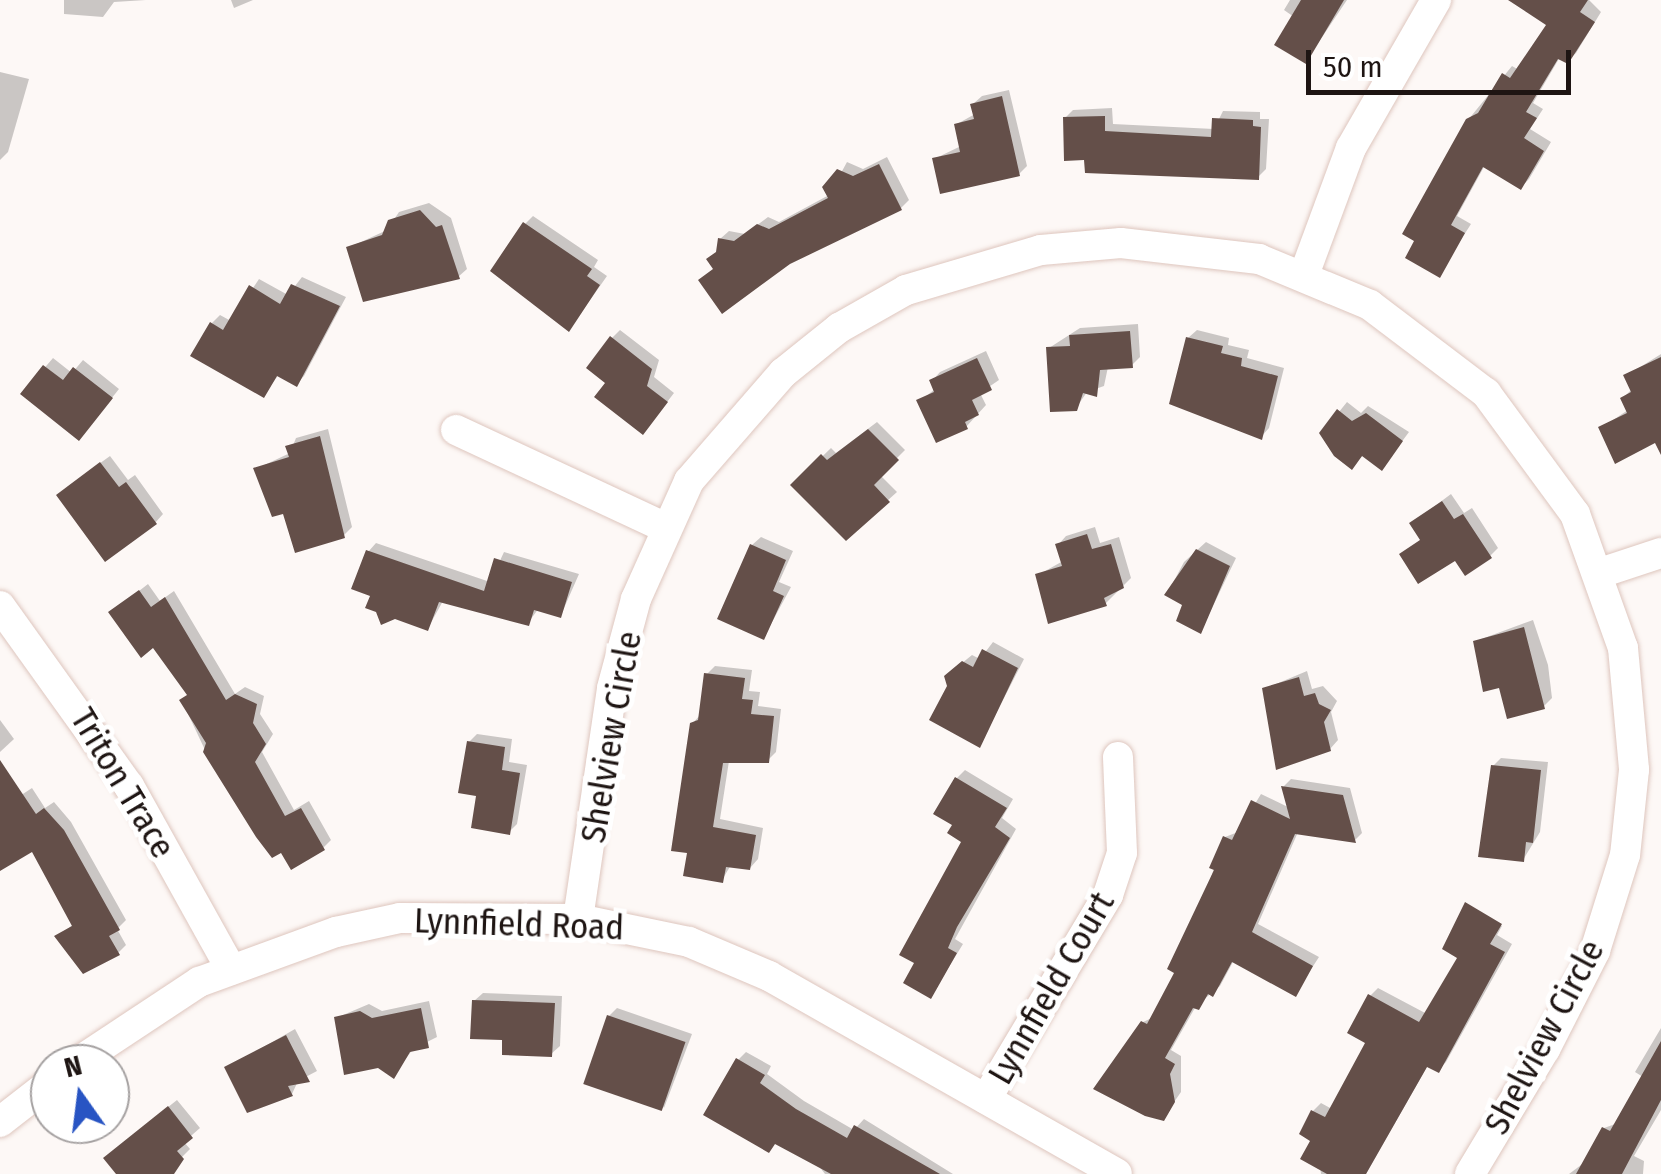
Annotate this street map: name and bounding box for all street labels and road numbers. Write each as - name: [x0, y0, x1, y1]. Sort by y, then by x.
- street label: Shelview Circle: [572, 628, 650, 846]
- street label: Triton Trace: [62, 701, 184, 865]
- street label: Lynnfield Court: [979, 884, 1123, 1092]
- street label: Lynnfield Road: [413, 899, 625, 949]
- street label: Shelview Circle: [1475, 933, 1613, 1141]

